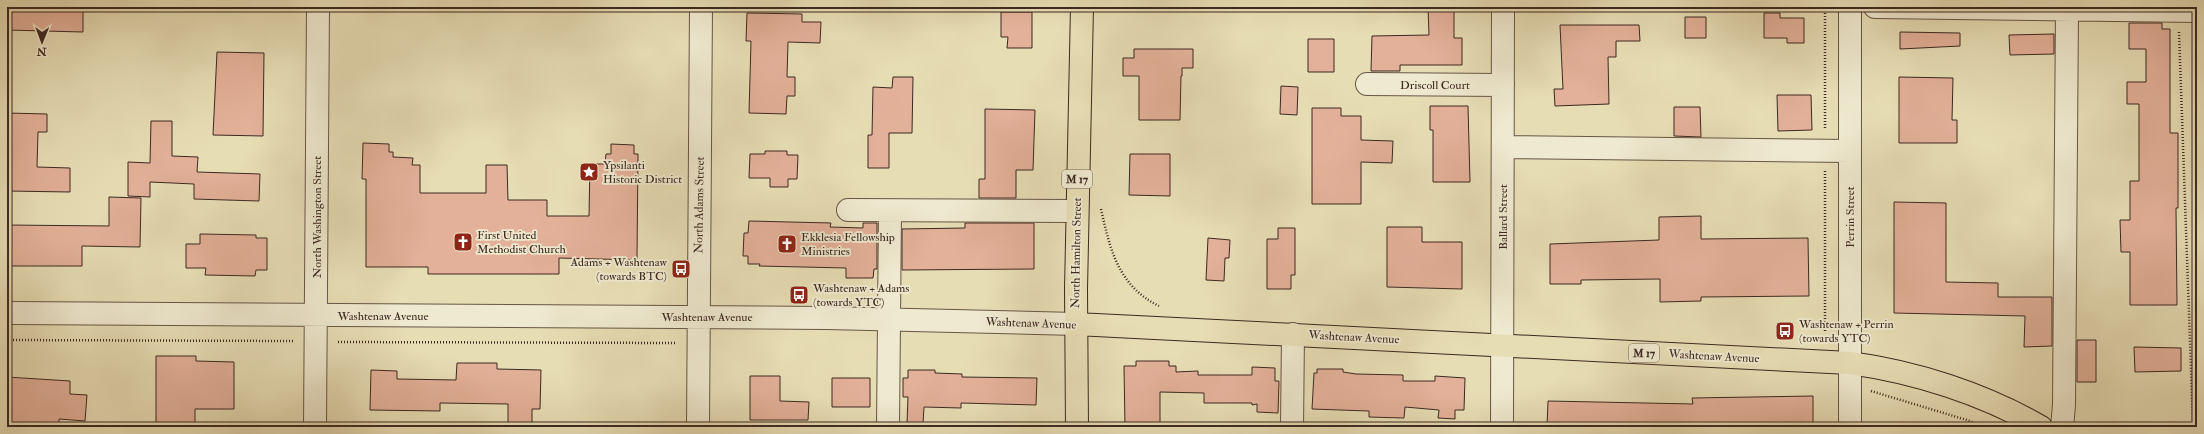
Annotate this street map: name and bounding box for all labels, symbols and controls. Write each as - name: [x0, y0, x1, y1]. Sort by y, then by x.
- north arrow: [22, 22, 62, 62]
- text: N: [36, 45, 48, 58]
- street label: Driscoll Court: [1400, 78, 1470, 93]
- street label: North Washington Street: [310, 156, 325, 278]
- street label: North Adams Street: [691, 156, 708, 254]
- place label: Ypsilanti Historic District: [603, 158, 682, 187]
- place icon: Ypsilanti Historic District: [578, 161, 600, 183]
- road number: M 17: [1062, 170, 1092, 188]
- street label: Ballard Street: [1496, 184, 1511, 250]
- street label: Perrin Street: [1843, 186, 1858, 248]
- street label: North Hamilton Street: [1068, 197, 1085, 309]
- place label: First United Methodist Church: [477, 228, 566, 257]
- place label: Ekklesia Fellowship Ministries: [801, 230, 895, 259]
- church icon: First United Methodist Church: [452, 231, 474, 253]
- church icon: Ekklesia Fellowship Ministries: [776, 233, 798, 255]
- place label: Adams + Washtenaw (towards BTC): [570, 255, 668, 284]
- bus stop icon: Adams + Washtenaw (towards BTC): [670, 258, 692, 280]
- place label: Washtenaw + Adams (towards YTC): [812, 281, 910, 310]
- bus stop icon: Washtenaw + Adams (towards YTC): [788, 284, 810, 306]
- street label: Washtenaw Avenue: [337, 309, 428, 324]
- street label: Washtenaw Avenue: [661, 310, 752, 325]
- street label: Washtenaw Avenue: [984, 314, 1077, 333]
- place label: Washtenaw + Perrin (towards YTC): [1798, 317, 1894, 346]
- bus stop icon: Washtenaw + Perrin (towards YTC): [1774, 320, 1796, 342]
- street label: Washtenaw Avenue: [1307, 328, 1400, 347]
- road number: M 17: [1629, 344, 1659, 362]
- street label: Washtenaw Avenue: [1667, 347, 1760, 366]

